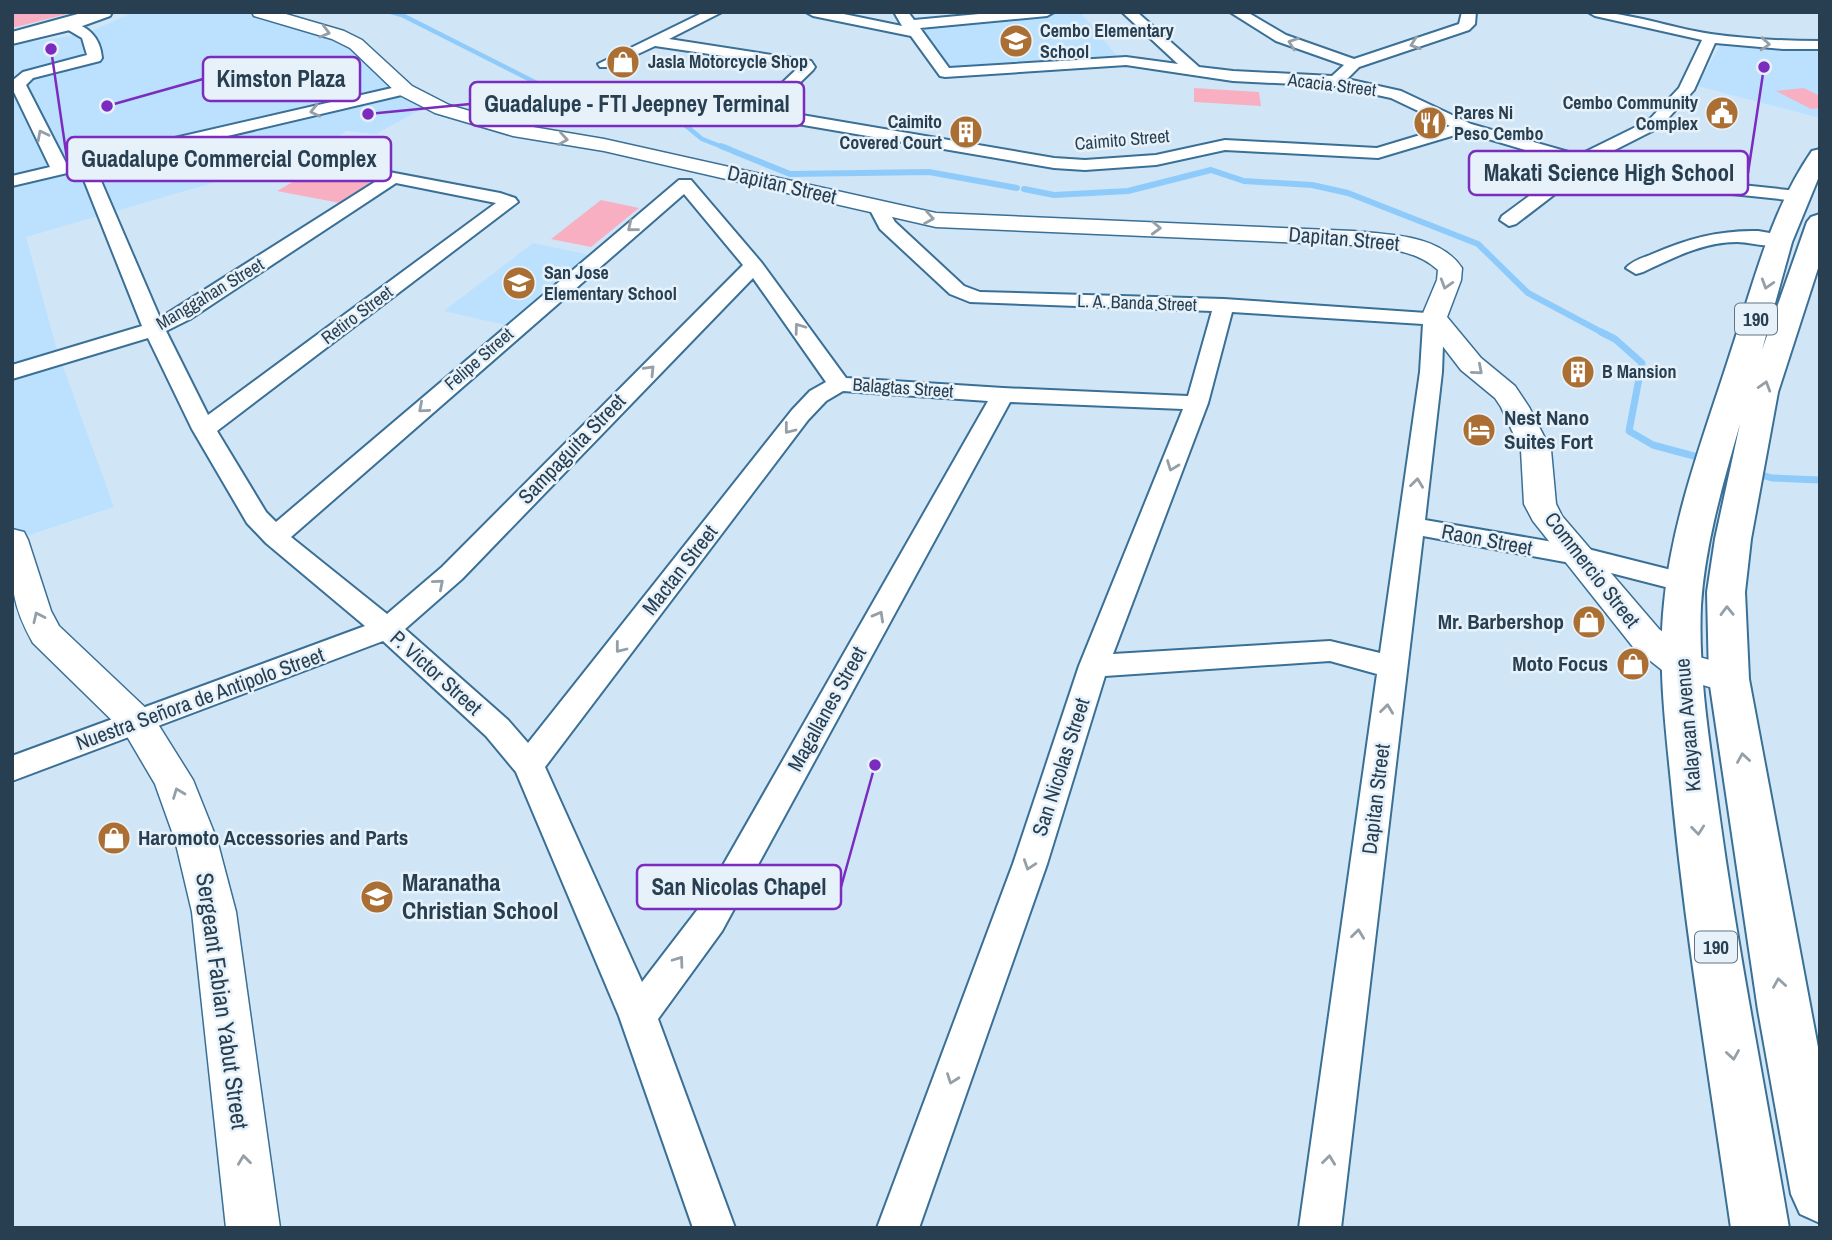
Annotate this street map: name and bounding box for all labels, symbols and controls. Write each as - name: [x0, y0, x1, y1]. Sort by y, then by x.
- place label: Cembo Elementary School: [1040, 18, 1174, 64]
- school or university icon: Cembo Elementary School: [997, 22, 1035, 60]
- one-way arrow: [319, 24, 331, 38]
- one-way arrow: [1410, 36, 1422, 50]
- one-way arrow: [1759, 36, 1770, 51]
- one-way arrow: [1288, 37, 1300, 51]
- shop icon: Jasla Motorcycle Shop: [604, 43, 642, 81]
- place label: Jasla Motorcycle Shop: [648, 49, 808, 74]
- callout: Kimston Plaza: [203, 57, 360, 101]
- text: Kimston Plaza: [217, 63, 346, 94]
- street label: Acacia Street: [1286, 67, 1378, 102]
- callout: Guadalupe - FTI Jeepney Terminal: [470, 82, 804, 126]
- text: Guadalupe - FTI Jeepney Terminal: [484, 88, 790, 119]
- place label: Cembo Community Complex: [1563, 90, 1699, 136]
- public building icon: Cembo Community Complex: [1703, 94, 1741, 132]
- place label: Pares Ni Peso Cembo: [1454, 100, 1543, 146]
- one-way arrow: [309, 103, 321, 118]
- restaurant icon: Pares Ni Peso Cembo: [1411, 104, 1449, 142]
- place label: Caimito Covered Court: [839, 109, 942, 155]
- building icon: Caimito Covered Court: [947, 113, 985, 151]
- street label: Caimito Street: [1073, 123, 1170, 156]
- one-way arrow: [37, 130, 51, 142]
- one-way arrow: [557, 131, 569, 146]
- callout: Guadalupe Commercial Complex: [67, 137, 391, 181]
- text: Guadalupe Commercial Complex: [81, 143, 377, 174]
- callout: Makati Science High School: [1469, 151, 1748, 195]
- text: Makati Science High School: [1484, 157, 1734, 188]
- street label: Dapitan Street: [725, 158, 840, 211]
- one-way arrow: [923, 210, 935, 225]
- one-way arrow: [628, 219, 640, 232]
- street label: Dapitan Street: [1287, 219, 1401, 258]
- one-way arrow: [1151, 220, 1162, 235]
- street label: Manggahan Street: [151, 252, 268, 336]
- place label: San Jose Elementary School: [544, 260, 677, 306]
- school or university icon: San Jose Elementary School: [500, 264, 538, 302]
- one-way arrow: [1761, 277, 1776, 289]
- one-way arrow: [1439, 278, 1454, 290]
- street label: Retiro Street: [316, 279, 398, 350]
- street label: L. A. Banda Street: [1077, 288, 1197, 317]
- road number: 190: [1735, 304, 1777, 334]
- street label: Felipe Street: [439, 322, 518, 396]
- one-way arrow: [795, 323, 807, 336]
- building icon: B Mansion: [1559, 353, 1597, 391]
- place label: B Mansion: [1602, 359, 1677, 384]
- one-way arrow: [1470, 362, 1483, 374]
- one-way arrow: [642, 365, 655, 378]
- street label: Balagtas Street: [852, 372, 954, 403]
- one-way arrow: [1756, 380, 1771, 392]
- street label: Sampaguita Street: [511, 387, 632, 510]
- one-way arrow: [418, 400, 431, 412]
- place label: Nest Nano Suites Fort: [1504, 403, 1593, 456]
- hotel icon: Nest Nano Suites Fort: [1460, 411, 1498, 449]
- one-way arrow: [785, 422, 798, 434]
- one-way arrow: [1167, 460, 1181, 472]
- one-way arrow: [1409, 477, 1424, 489]
- street label: Commercio Street: [1538, 506, 1647, 634]
- street label: Raon Street: [1439, 517, 1535, 563]
- street label: Mactan Street: [635, 518, 724, 621]
- one-way arrow: [431, 580, 444, 592]
- shop icon: Mr. Barbershop: [1570, 603, 1608, 641]
- one-way arrow: [1719, 605, 1734, 616]
- place label: Mr. Barbershop: [1438, 607, 1564, 636]
- one-way arrow: [871, 611, 884, 624]
- one-way arrow: [32, 612, 46, 624]
- street label: P. Victor Street: [384, 624, 489, 722]
- street label: Nuestra Señora de Antipolo Street: [72, 640, 328, 757]
- one-way arrow: [615, 640, 628, 652]
- street label: Magallanes Street: [780, 641, 873, 776]
- shop icon: Moto Focus: [1614, 645, 1652, 683]
- place label: Moto Focus: [1512, 649, 1608, 678]
- street label: Kalayaan Avenue: [1667, 657, 1708, 793]
- street label: San Nicolas Street: [1025, 694, 1097, 840]
- one-way arrow: [1380, 703, 1395, 715]
- street label: Dapitan Street: [1354, 742, 1397, 856]
- one-way arrow: [1736, 752, 1751, 764]
- one-way arrow: [173, 787, 187, 799]
- shop icon: Haromoto Accessories and Parts: [95, 819, 133, 857]
- place label: Haromoto Accessories and Parts: [138, 823, 408, 852]
- one-way arrow: [1690, 825, 1705, 836]
- one-way arrow: [1023, 858, 1037, 870]
- callout: San Nicolas Chapel: [637, 865, 841, 909]
- place label: Maranatha Christian School: [402, 866, 558, 926]
- street label: Sergeant Fabian Yabut Street: [189, 871, 257, 1132]
- text: San Nicolas Chapel: [651, 871, 827, 902]
- school or university icon: Maranatha Christian School: [358, 878, 396, 916]
- one-way arrow: [1351, 929, 1366, 940]
- road number: 190: [1695, 931, 1737, 962]
- one-way arrow: [671, 956, 683, 969]
- one-way arrow: [1772, 977, 1787, 989]
- one-way arrow: [1725, 1049, 1740, 1061]
- one-way arrow: [946, 1072, 960, 1084]
- one-way arrow: [237, 1154, 252, 1166]
- one-way arrow: [1322, 1154, 1337, 1166]

